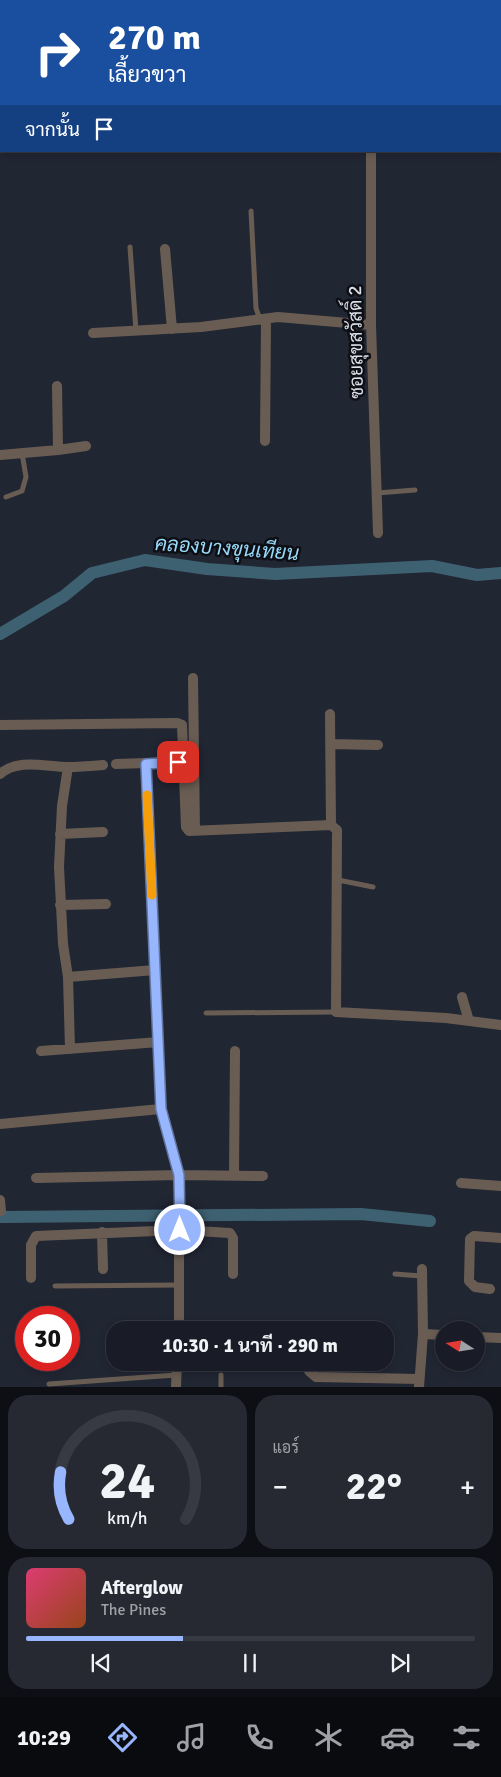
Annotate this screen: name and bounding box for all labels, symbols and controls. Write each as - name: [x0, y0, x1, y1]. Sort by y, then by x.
- text: 270 m: [108, 16, 201, 59]
- icon: right: [25, 20, 90, 85]
- text: เลี้ยวขวา: [108, 61, 186, 88]
- icon: arrive: [90, 115, 118, 143]
- text: จากนั้น: [25, 118, 80, 142]
- street label: ซอยสุขสวัสดิ์ 2: [336, 285, 369, 399]
- water label: คลองบางขุนเทียน: [154, 530, 300, 567]
- pin: [157, 741, 199, 783]
- icon: arrive: [164, 748, 192, 776]
- position arrow: [153, 1203, 205, 1255]
- speed limit sign: 30: [15, 1306, 80, 1371]
- north arrow: [435, 1321, 485, 1371]
- map controls: [435, 1321, 485, 1371]
- text: 10:30 · 1 นาที · 290 m: [162, 1334, 338, 1358]
- text: แอร์: [273, 1438, 299, 1458]
- text: 24: [99, 1449, 155, 1513]
- text: 22°: [346, 1463, 402, 1510]
- text: −: [273, 1470, 288, 1504]
- text: +: [460, 1470, 475, 1504]
- text: km/h: [107, 1507, 147, 1529]
- text: Afterglow: [101, 1576, 183, 1600]
- text: The Pines: [101, 1600, 166, 1620]
- icon: previous: [87, 1649, 115, 1677]
- icon: pause: [236, 1649, 264, 1677]
- icon: next: [386, 1649, 414, 1677]
- icon: directions: [105, 1720, 140, 1755]
- icon: music: [174, 1720, 209, 1755]
- icon: phone: [242, 1720, 277, 1755]
- icon: climate: [311, 1720, 346, 1755]
- icon: car: [380, 1720, 415, 1755]
- icon: filters: [449, 1720, 484, 1755]
- text: 10:29: [17, 1724, 71, 1751]

